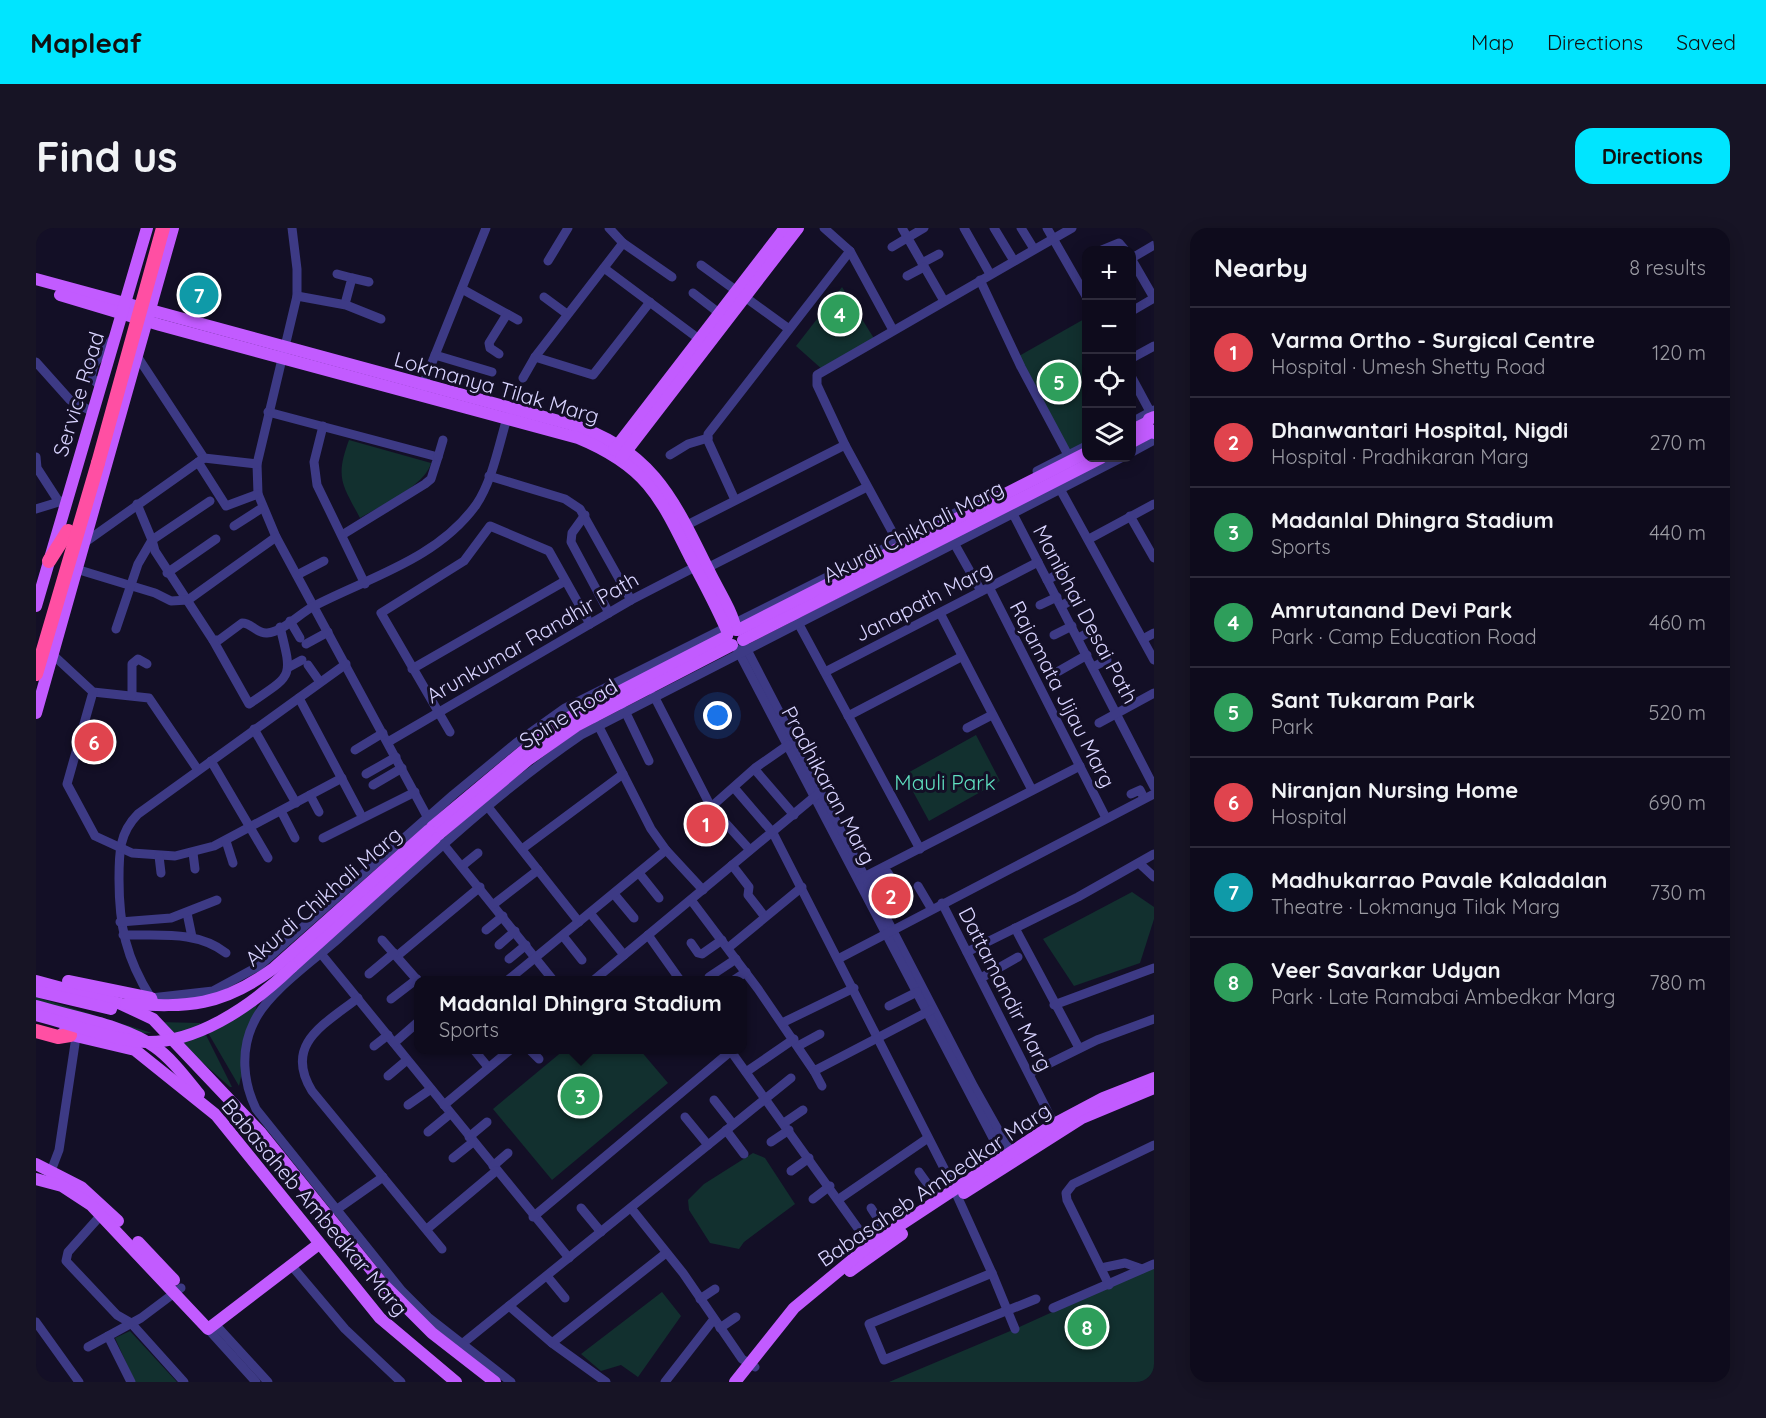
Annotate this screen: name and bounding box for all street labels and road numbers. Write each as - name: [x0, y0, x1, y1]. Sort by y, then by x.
- street label: Service Road: [47, 329, 109, 459]
- street label: Lokmanya Tilak Marg: [391, 345, 603, 429]
- street label: Akurdi Chikhali Marg: [818, 474, 1008, 588]
- street label: Manibhai Desai Path: [1028, 520, 1144, 708]
- street label: Janapath Marg: [850, 555, 996, 647]
- street label: Arunkumar Randhir Path: [421, 566, 643, 708]
- street label: Rajamata Jijau Marg: [1005, 596, 1121, 792]
- street label: Spine Road: [514, 673, 622, 753]
- street label: Pradhikaran Marg: [776, 701, 882, 869]
- street label: Akurdi Chikhali Marg: [239, 821, 407, 971]
- street label: Dattamandir Marg: [953, 903, 1059, 1075]
- street label: Babasaheb Ambedkar Marg: [216, 1093, 414, 1321]
- street label: Babasaheb Ambedkar Marg: [813, 1096, 1055, 1272]

